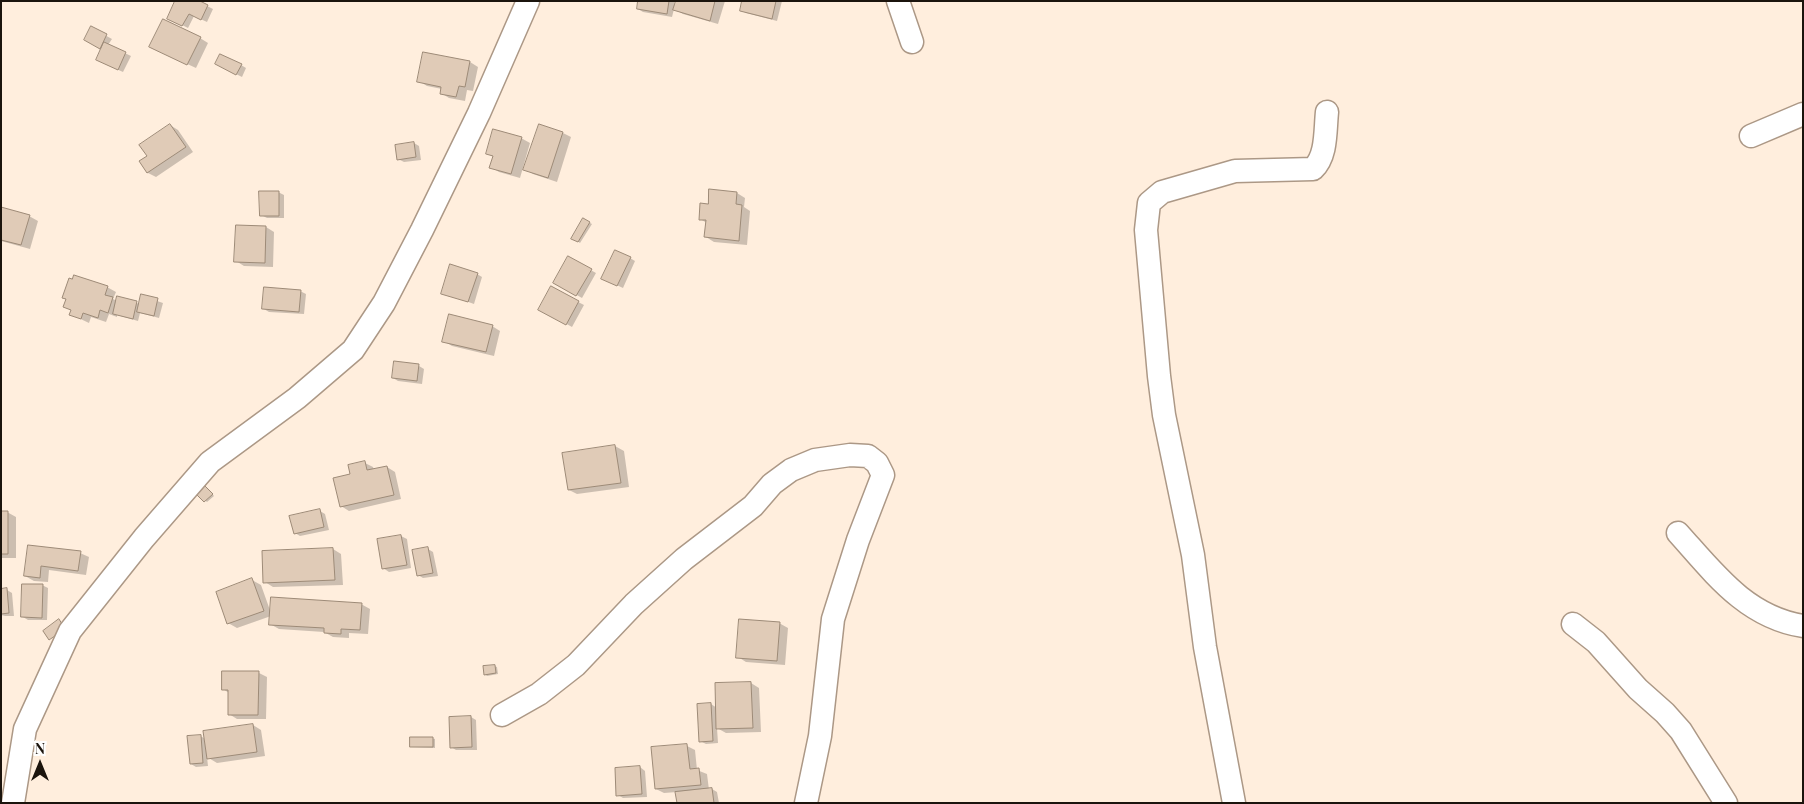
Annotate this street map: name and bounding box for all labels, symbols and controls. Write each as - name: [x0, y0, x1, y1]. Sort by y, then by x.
- north arrow: [15, 739, 65, 789]
- text: N: [35, 739, 45, 758]

